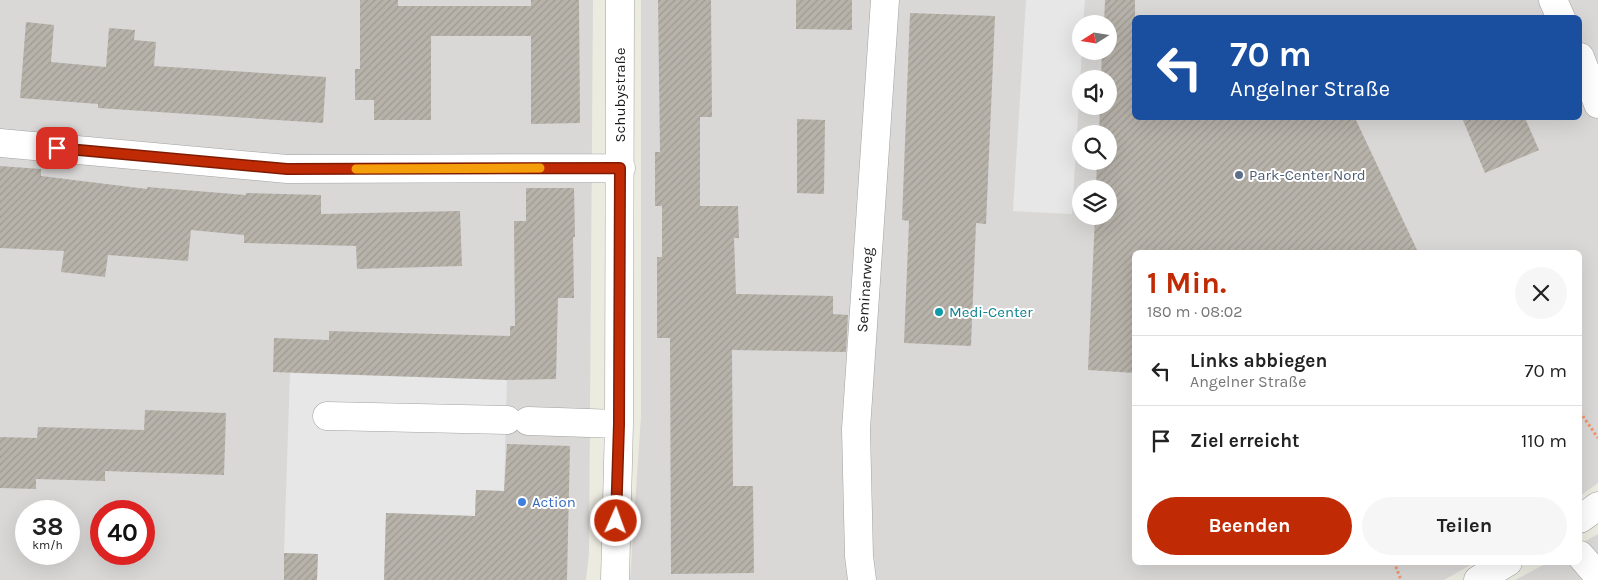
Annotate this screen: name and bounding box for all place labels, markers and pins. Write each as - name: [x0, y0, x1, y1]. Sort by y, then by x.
- pin: [36, 127, 78, 169]
- place label: Park-Center Nord: [1249, 166, 1366, 184]
- marker: Park-Center Nord: [1233, 169, 1245, 181]
- place label: Medi-Center: [949, 303, 1033, 321]
- marker: Medi-Center: [933, 306, 945, 318]
- place label: Action: [532, 493, 576, 511]
- marker: Action: [516, 496, 528, 508]

